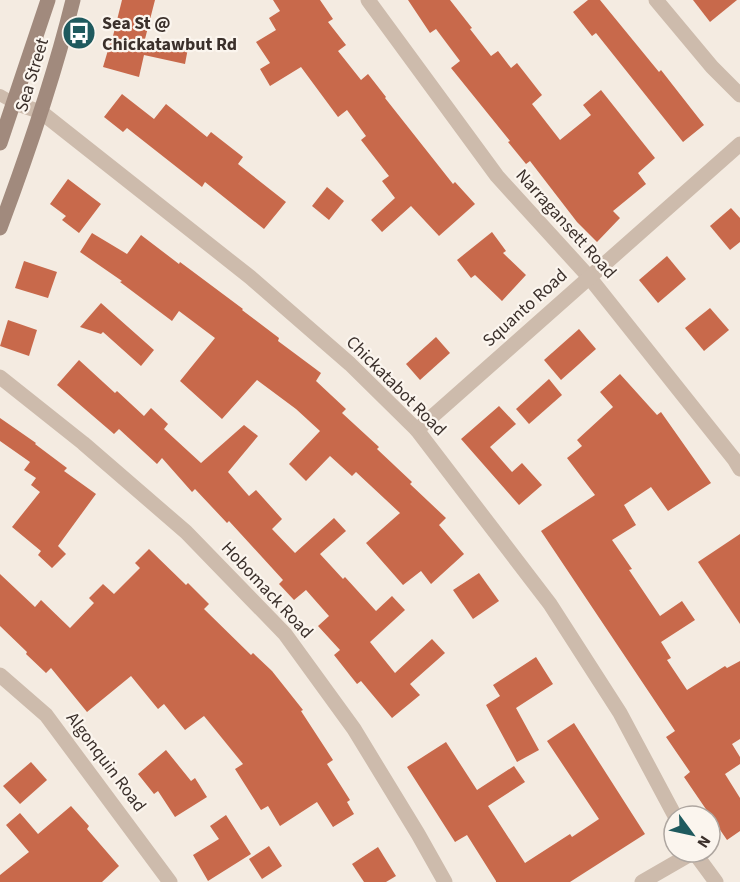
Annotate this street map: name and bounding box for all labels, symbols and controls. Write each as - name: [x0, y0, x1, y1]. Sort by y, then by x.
- place label: Sea St @ Chickatawbut Rd: [102, 11, 237, 57]
- bus stop icon: Sea St @ Chickatawbut Rd: [61, 15, 97, 51]
- street label: Sea Street: [9, 35, 55, 115]
- street label: Narragansett Road: [510, 164, 622, 284]
- street label: Squanto Road: [477, 263, 573, 353]
- street label: Chickatabot Road: [340, 330, 452, 442]
- street label: Hobomack Road: [215, 536, 319, 644]
- street label: Algonquin Road: [60, 707, 152, 817]
- north arrow: [662, 804, 722, 864]
- text: N: [692, 831, 716, 852]

